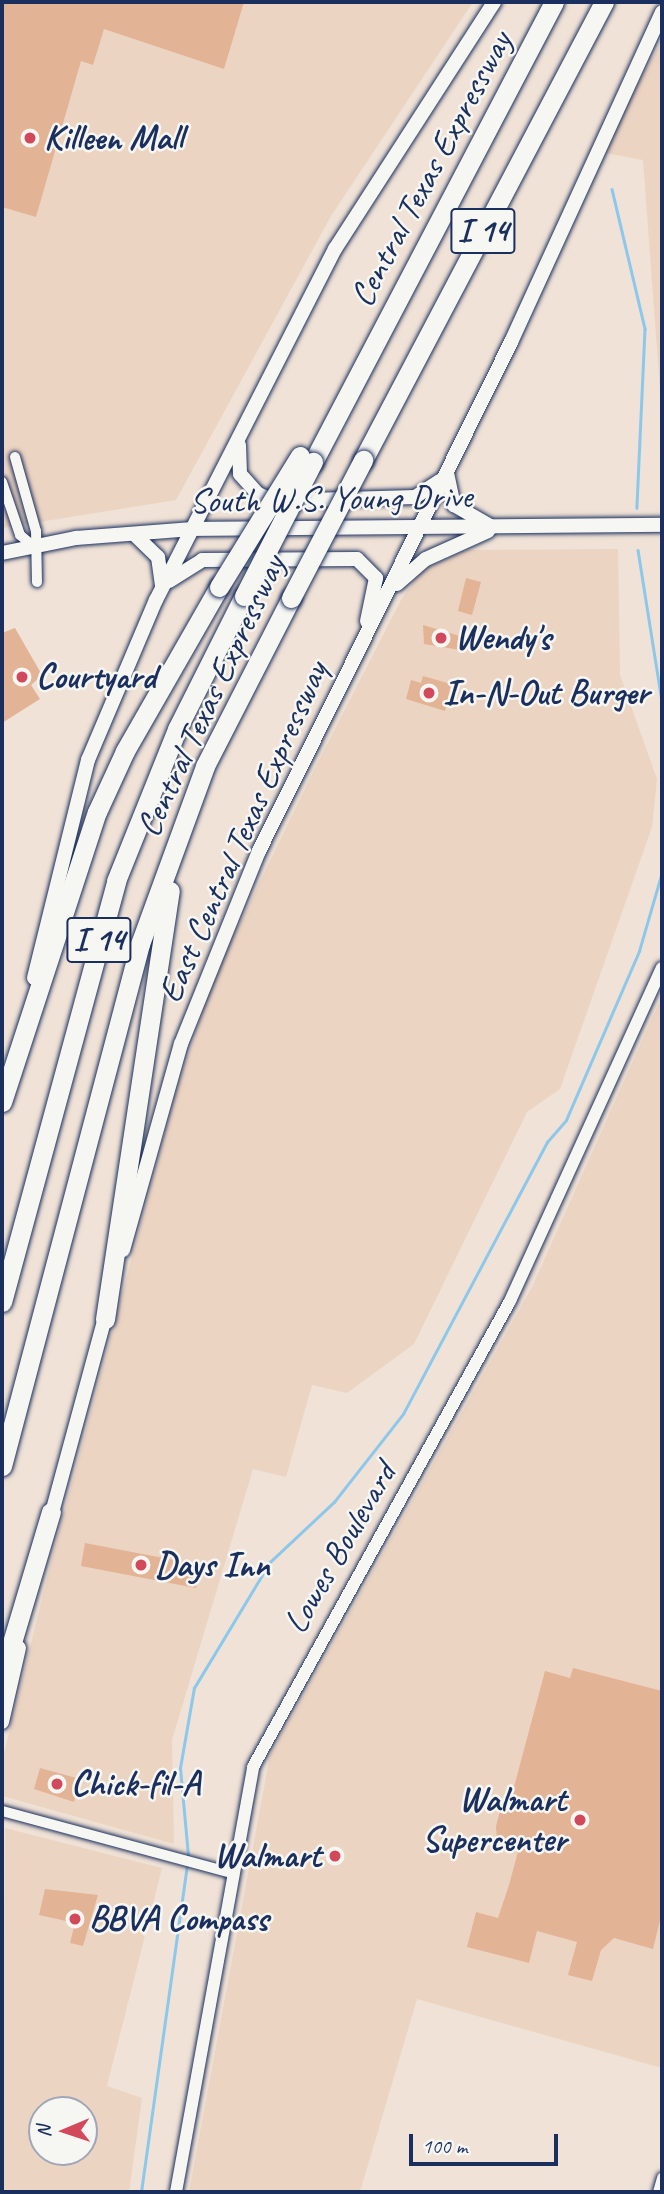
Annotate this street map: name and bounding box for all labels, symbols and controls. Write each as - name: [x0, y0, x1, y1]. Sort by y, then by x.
- street label: Central Texas Expressway: [341, 25, 521, 313]
- place label: Killeen Mall: [44, 117, 183, 159]
- marker: Killeen Mall: [22, 130, 38, 146]
- road number: I 14: [450, 202, 516, 260]
- street label: South W.S. Young Drive: [189, 476, 473, 522]
- street label: Central Texas Expressway: [128, 550, 294, 842]
- place label: Wendy's: [455, 617, 551, 659]
- marker: Wendy's: [433, 630, 449, 646]
- street label: East Central Texas Expressway: [149, 655, 337, 1009]
- place label: Courtyard: [36, 656, 156, 698]
- marker: Courtyard: [14, 669, 30, 685]
- place label: In-N-Out Burger: [443, 672, 649, 714]
- marker: In-N-Out Burger: [421, 685, 437, 701]
- road number: I 14: [66, 910, 132, 970]
- street label: Lowes Boulevard: [274, 1455, 406, 1641]
- place label: Days Inn: [155, 1544, 269, 1586]
- marker: Days Inn: [133, 1557, 149, 1573]
- place label: Chick-fil-A: [71, 1763, 200, 1805]
- marker: Chick-fil-A: [49, 1776, 65, 1792]
- place label: Walmart Supercenter: [422, 1779, 566, 1861]
- marker: Walmart Supercenter: [572, 1812, 588, 1828]
- place label: Walmart: [214, 1835, 321, 1877]
- marker: Walmart: [327, 1848, 343, 1864]
- place label: BBVA Compass: [89, 1898, 268, 1940]
- marker: BBVA Compass: [67, 1911, 83, 1927]
- north arrow: [28, 2096, 98, 2166]
- scale bar: [412, 2120, 561, 2164]
- text: N: [32, 2125, 56, 2138]
- text: 100 m: [422, 2133, 467, 2159]

